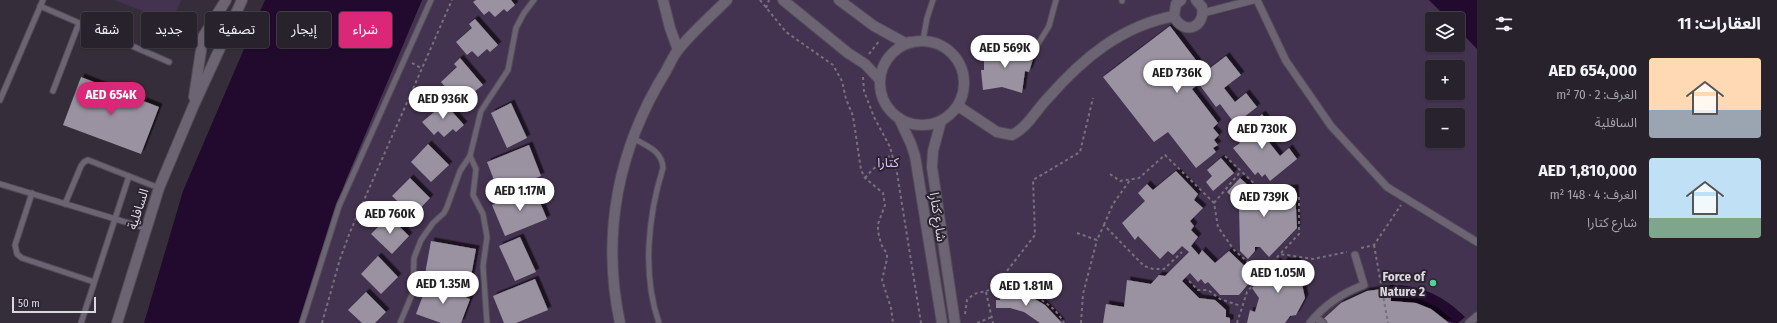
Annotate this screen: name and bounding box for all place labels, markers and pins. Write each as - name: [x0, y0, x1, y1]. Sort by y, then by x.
- pin: AED 569K: [964, 35, 1046, 69]
- pin: AED 736K: [1136, 60, 1218, 94]
- pin: AED 654K: [70, 82, 152, 116]
- pin: AED 936K: [402, 86, 484, 120]
- pin: AED 730K: [1221, 116, 1303, 150]
- pin: AED 1.17M: [474, 178, 566, 212]
- pin: AED 739K: [1223, 184, 1305, 218]
- pin: AED 760K: [349, 201, 431, 235]
- pin: AED 1.05M: [1232, 260, 1324, 294]
- place label: Force of Nature 2: [1380, 269, 1427, 299]
- pin: AED 1.35M: [397, 271, 489, 305]
- pin: AED 1.81M: [980, 273, 1072, 307]
- marker: Force of Nature 2: [1428, 278, 1438, 288]

